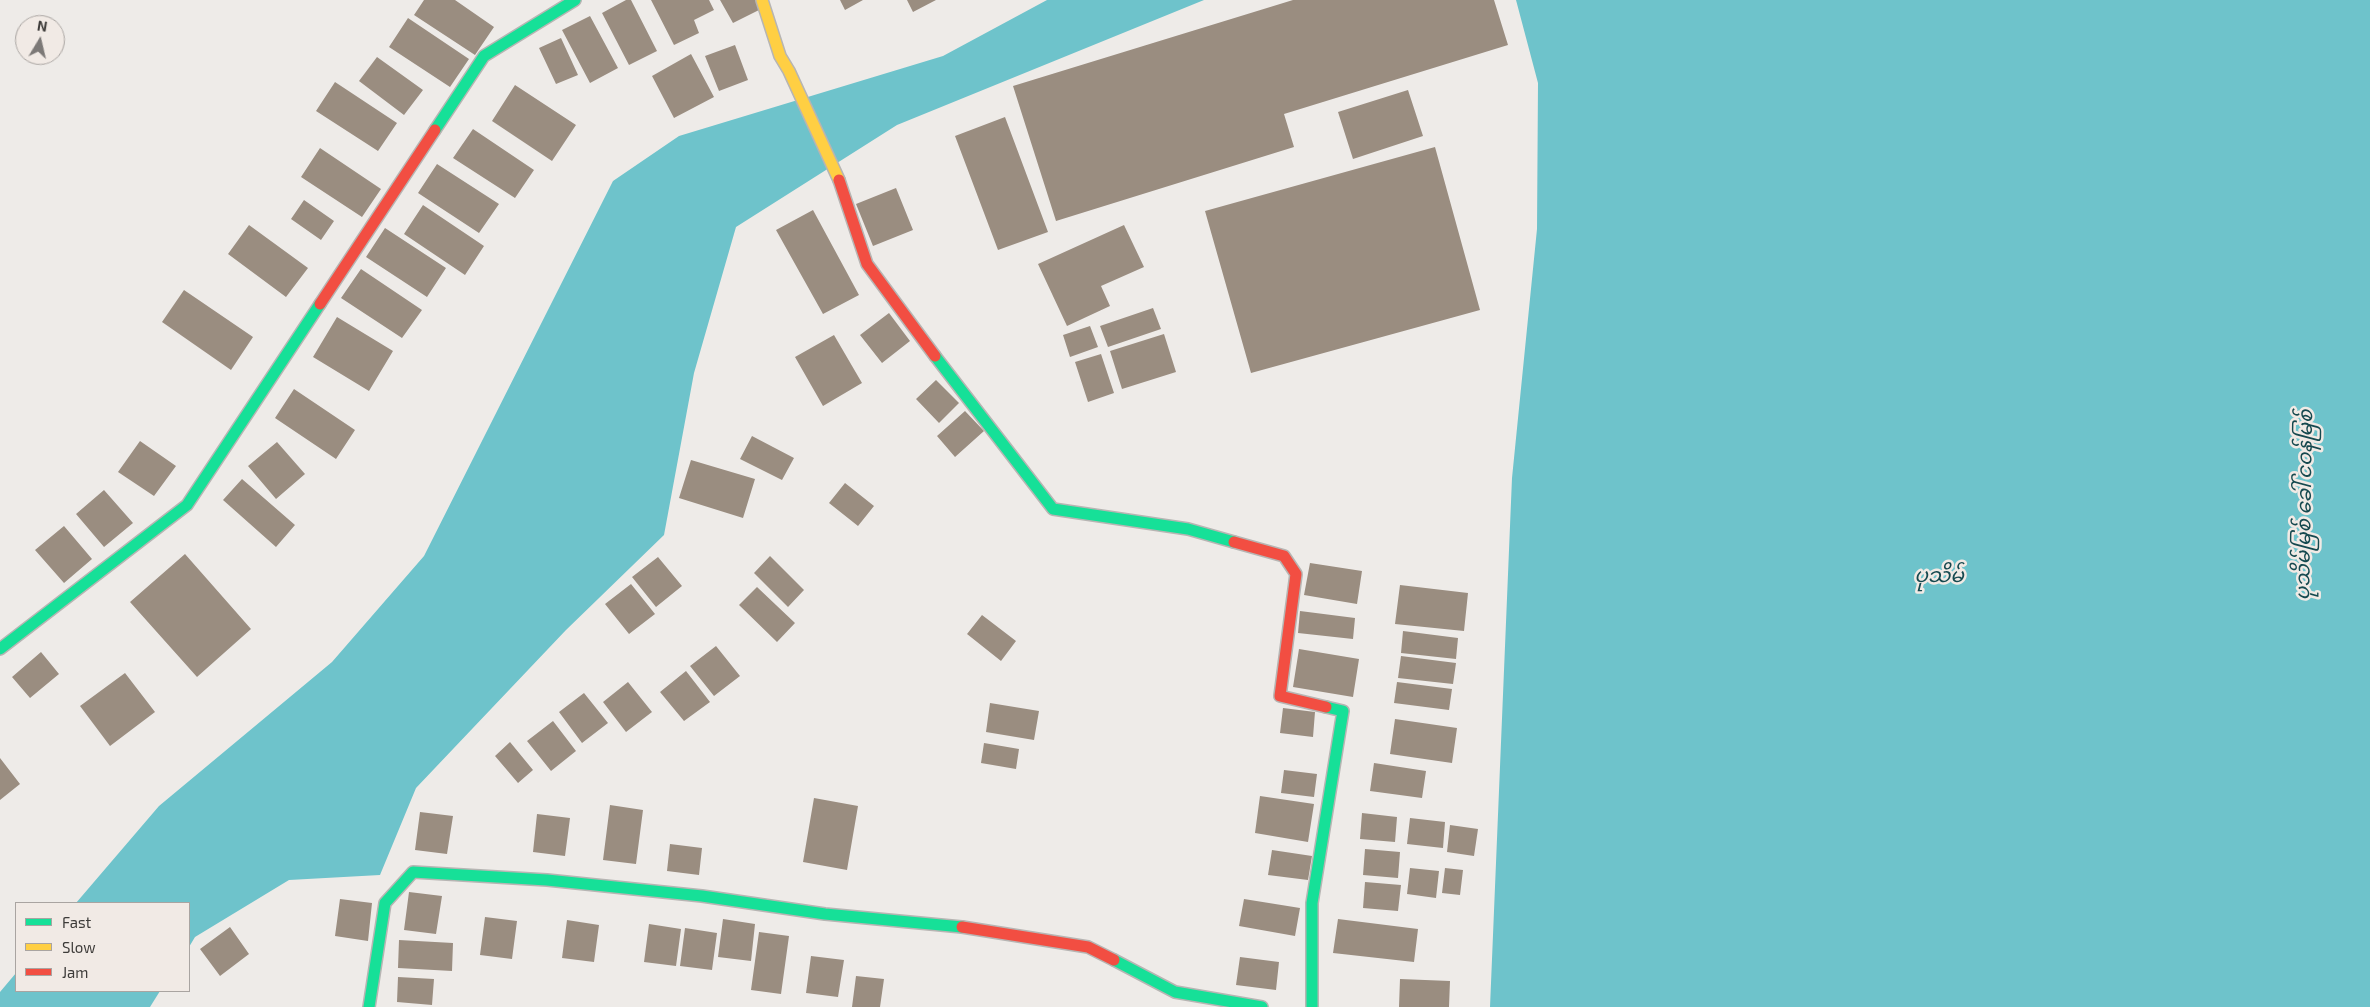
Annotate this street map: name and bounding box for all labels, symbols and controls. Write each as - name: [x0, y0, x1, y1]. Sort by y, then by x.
- north arrow: [15, 15, 65, 65]
- text: N: [36, 16, 49, 35]
- water label: ပုသိမ်မြစ် ခေါ် ငဝန်မြစ်: [2290, 409, 2318, 601]
- water label: ပုသိမ်: [1914, 563, 1964, 587]
- legend: [15, 902, 190, 992]
- text: Fast: [62, 913, 91, 931]
- text: Slow: [62, 938, 96, 956]
- text: Jam: [62, 963, 88, 981]

